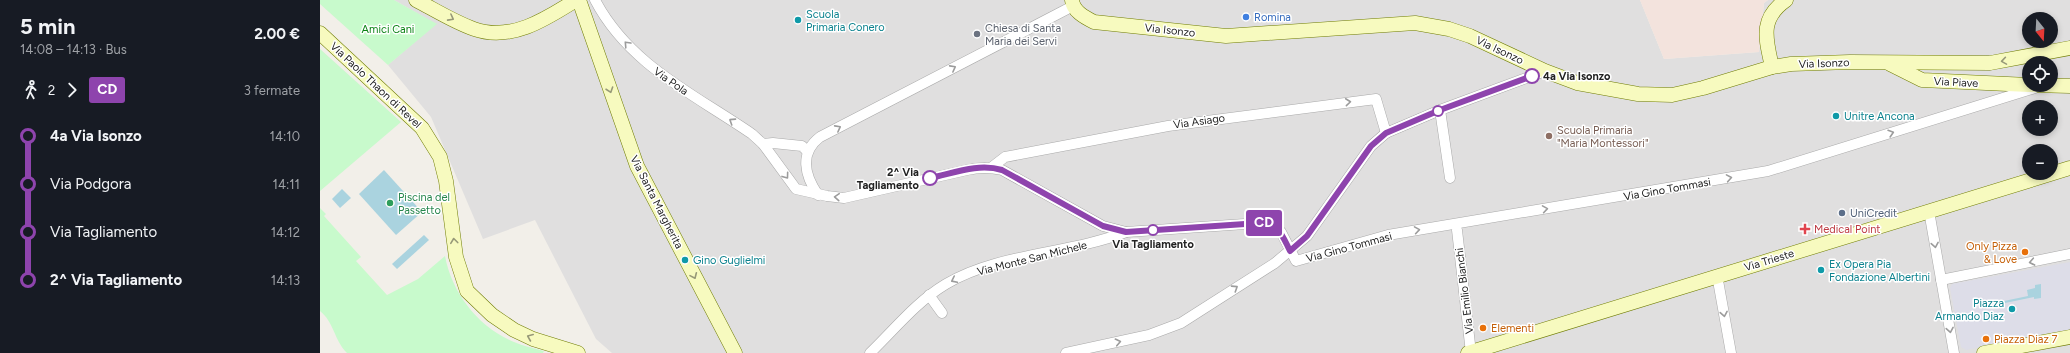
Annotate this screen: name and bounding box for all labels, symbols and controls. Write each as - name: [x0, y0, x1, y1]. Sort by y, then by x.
- place label: Scuola Primaria Conero: [806, 8, 885, 34]
- place label: Romina: [1254, 11, 1291, 24]
- marker: Romina: [1241, 12, 1251, 22]
- north arrow: [2022, 12, 2058, 48]
- map controls: [2022, 12, 2058, 180]
- text: 5 min: [20, 13, 75, 40]
- one-way arrow: [447, 14, 454, 21]
- marker: Scuola Primaria Conero: [793, 15, 803, 25]
- street label: Via Isonzo: [1144, 21, 1196, 40]
- place label: Chiesa di Santa Maria dei Servi: [985, 22, 1061, 48]
- park label: Amici Cani: [362, 23, 414, 36]
- text: 2.00 €: [254, 25, 300, 43]
- marker: Chiesa di Santa Maria dei Servi: [972, 29, 982, 39]
- street label: Via Isonzo: [1474, 34, 1526, 67]
- street label: Via Paolo Thaon di Revel: [327, 40, 424, 131]
- text: 14:08 – 14:13 · Bus: [20, 42, 127, 57]
- one-way arrow: [625, 42, 632, 49]
- street label: Via Isonzo: [1798, 56, 1850, 71]
- one-way arrow: [2001, 56, 2007, 65]
- button: locate: [2022, 56, 2058, 92]
- street label: Via Pola: [651, 65, 690, 98]
- one-way arrow: [949, 65, 956, 73]
- marker: 4a Via Isonzo: [1524, 68, 1540, 84]
- place label: 4a Via Isonzo: [1543, 70, 1611, 83]
- street label: Via Piave: [1933, 75, 1979, 90]
- icon: walk: [20, 79, 42, 101]
- icon: forward: [61, 79, 83, 101]
- text: CD: [97, 81, 117, 98]
- text: 2: [48, 83, 55, 98]
- text: 3 fermate: [244, 83, 300, 98]
- one-way arrow: [605, 86, 613, 93]
- one-way arrow: [1345, 98, 1352, 107]
- button: +: [2022, 100, 2058, 136]
- unlabelled marker: [1432, 105, 1444, 117]
- place label: Unitre Ancona: [1844, 110, 1915, 123]
- street label: Via Asiago: [1172, 111, 1226, 132]
- marker: Unitre Ancona: [1831, 111, 1841, 121]
- one-way arrow: [729, 118, 736, 126]
- place label: Scuola Primaria "Maria Montessori": [1557, 124, 1648, 150]
- one-way arrow: [833, 125, 841, 133]
- text: 4a Via Isonzo: [50, 127, 142, 145]
- text: 14:10: [270, 129, 300, 144]
- one-way arrow: [1887, 129, 1894, 137]
- marker: Scuola Primaria "Maria Montessori": [1544, 131, 1554, 141]
- button: −: [2022, 144, 2058, 180]
- street label: Via Santa Margherita: [627, 154, 686, 251]
- place label: 2^ Via Tagliamento: [857, 166, 920, 192]
- marker: 2^ Via Tagliamento: [922, 170, 938, 186]
- one-way arrow: [781, 171, 788, 178]
- one-way arrow: [1726, 174, 1732, 183]
- text: Via Podgora: [50, 175, 131, 193]
- street label: Via Gino Tommasi: [1622, 175, 1712, 204]
- text: 14:11: [273, 177, 300, 192]
- place label: Piscina del Passetto: [398, 191, 450, 217]
- one-way arrow: [834, 193, 840, 202]
- marker: Piscina del Passetto: [385, 198, 395, 208]
- one-way arrow: [1542, 205, 1548, 214]
- place label: UniCredit: [1850, 207, 1897, 220]
- marker: UniCredit: [1837, 208, 1847, 218]
- line badge: CD: [1246, 210, 1282, 236]
- text: CD: [1254, 214, 1274, 231]
- text: Via Tagliamento: [50, 223, 157, 241]
- marker: Medical Point: [1799, 223, 1811, 235]
- place label: Medical Point: [1814, 223, 1881, 236]
- marker: Via Tagliamento: [1147, 224, 1159, 236]
- text: 14:12: [271, 225, 300, 240]
- one-way arrow: [1414, 226, 1420, 235]
- street label: Via Gino Tommasi: [1305, 230, 1394, 265]
- one-way arrow: [450, 238, 459, 245]
- place label: Via Tagliamento: [1112, 238, 1194, 251]
- street label: Via Monte San Michele: [976, 239, 1088, 278]
- place label: Only Pizza & Love: [1966, 240, 2017, 266]
- one-way arrow: [1930, 242, 1939, 248]
- street label: Via Emilio Bianchi: [1453, 247, 1476, 335]
- street label: Via Trieste: [1743, 247, 1796, 274]
- marker: Only Pizza & Love: [2020, 247, 2030, 257]
- place label: Gino Guglielmi: [693, 254, 765, 267]
- marker: Gino Guglielmi: [680, 255, 690, 265]
- one-way arrow: [2029, 257, 2035, 265]
- place label: Ex Opera Pia Fondazione Albertini: [1829, 258, 1930, 284]
- marker: Ex Opera Pia Fondazione Albertini: [1816, 265, 1826, 275]
- text: 2^ Via Tagliamento: [50, 271, 182, 289]
- one-way arrow: [689, 271, 697, 279]
- text: 14:13: [271, 273, 300, 288]
- one-way arrow: [951, 275, 958, 283]
- one-way arrow: [1231, 285, 1238, 293]
- place label: Piazza Armando Diaz: [1935, 297, 2004, 323]
- marker: Piazza Armando Diaz: [2007, 304, 2017, 314]
- one-way arrow: [1719, 310, 1728, 317]
- place label: Elementi: [1491, 322, 1534, 335]
- marker: Elementi: [1478, 323, 1488, 333]
- one-way arrow: [1945, 327, 1954, 333]
- place label: Piazza Diaz 7: [1994, 333, 2058, 346]
- one-way arrow: [527, 334, 534, 342]
- marker: Piazza Diaz 7: [1981, 334, 1991, 344]
- one-way arrow: [1115, 338, 1121, 346]

